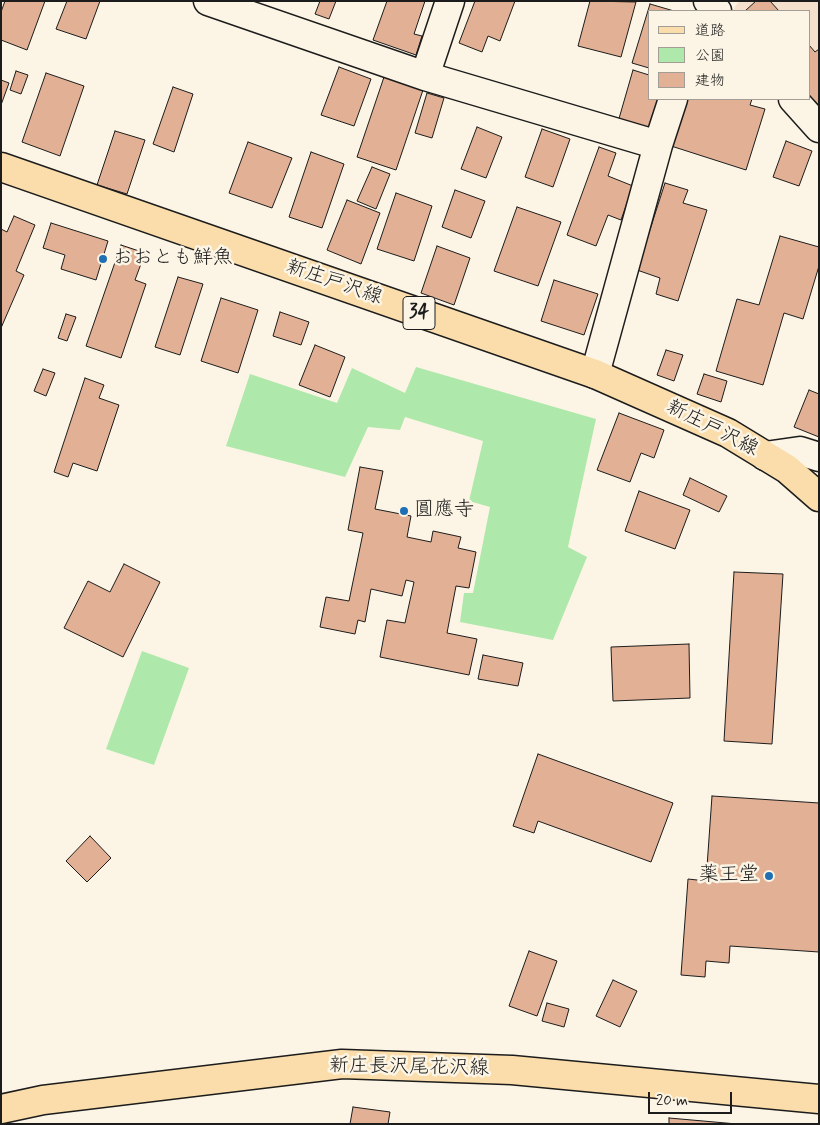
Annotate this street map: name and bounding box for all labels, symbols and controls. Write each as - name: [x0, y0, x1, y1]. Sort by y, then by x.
- legend: [648, 10, 810, 100]
- text: 道路: [695, 21, 725, 41]
- text: 公園: [695, 46, 725, 66]
- text: 建物: [695, 71, 725, 91]
- place label: おおとも鮮魚: [113, 247, 233, 271]
- marker: おおとも鮮魚: [97, 253, 109, 265]
- street label: 新庄戸沢線: [283, 255, 385, 311]
- road number: 34: [403, 296, 435, 330]
- street label: 新庄戸沢線: [662, 396, 762, 462]
- place label: 圓應寺: [414, 499, 474, 523]
- marker: 圓應寺: [398, 505, 410, 517]
- place label: 薬王堂: [699, 864, 759, 888]
- marker: 薬王堂: [763, 870, 775, 882]
- street label: 新庄長沢尾花沢線: [329, 1055, 489, 1081]
- scale bar: [650, 1082, 734, 1114]
- text: 20 m: [656, 1091, 688, 1111]

